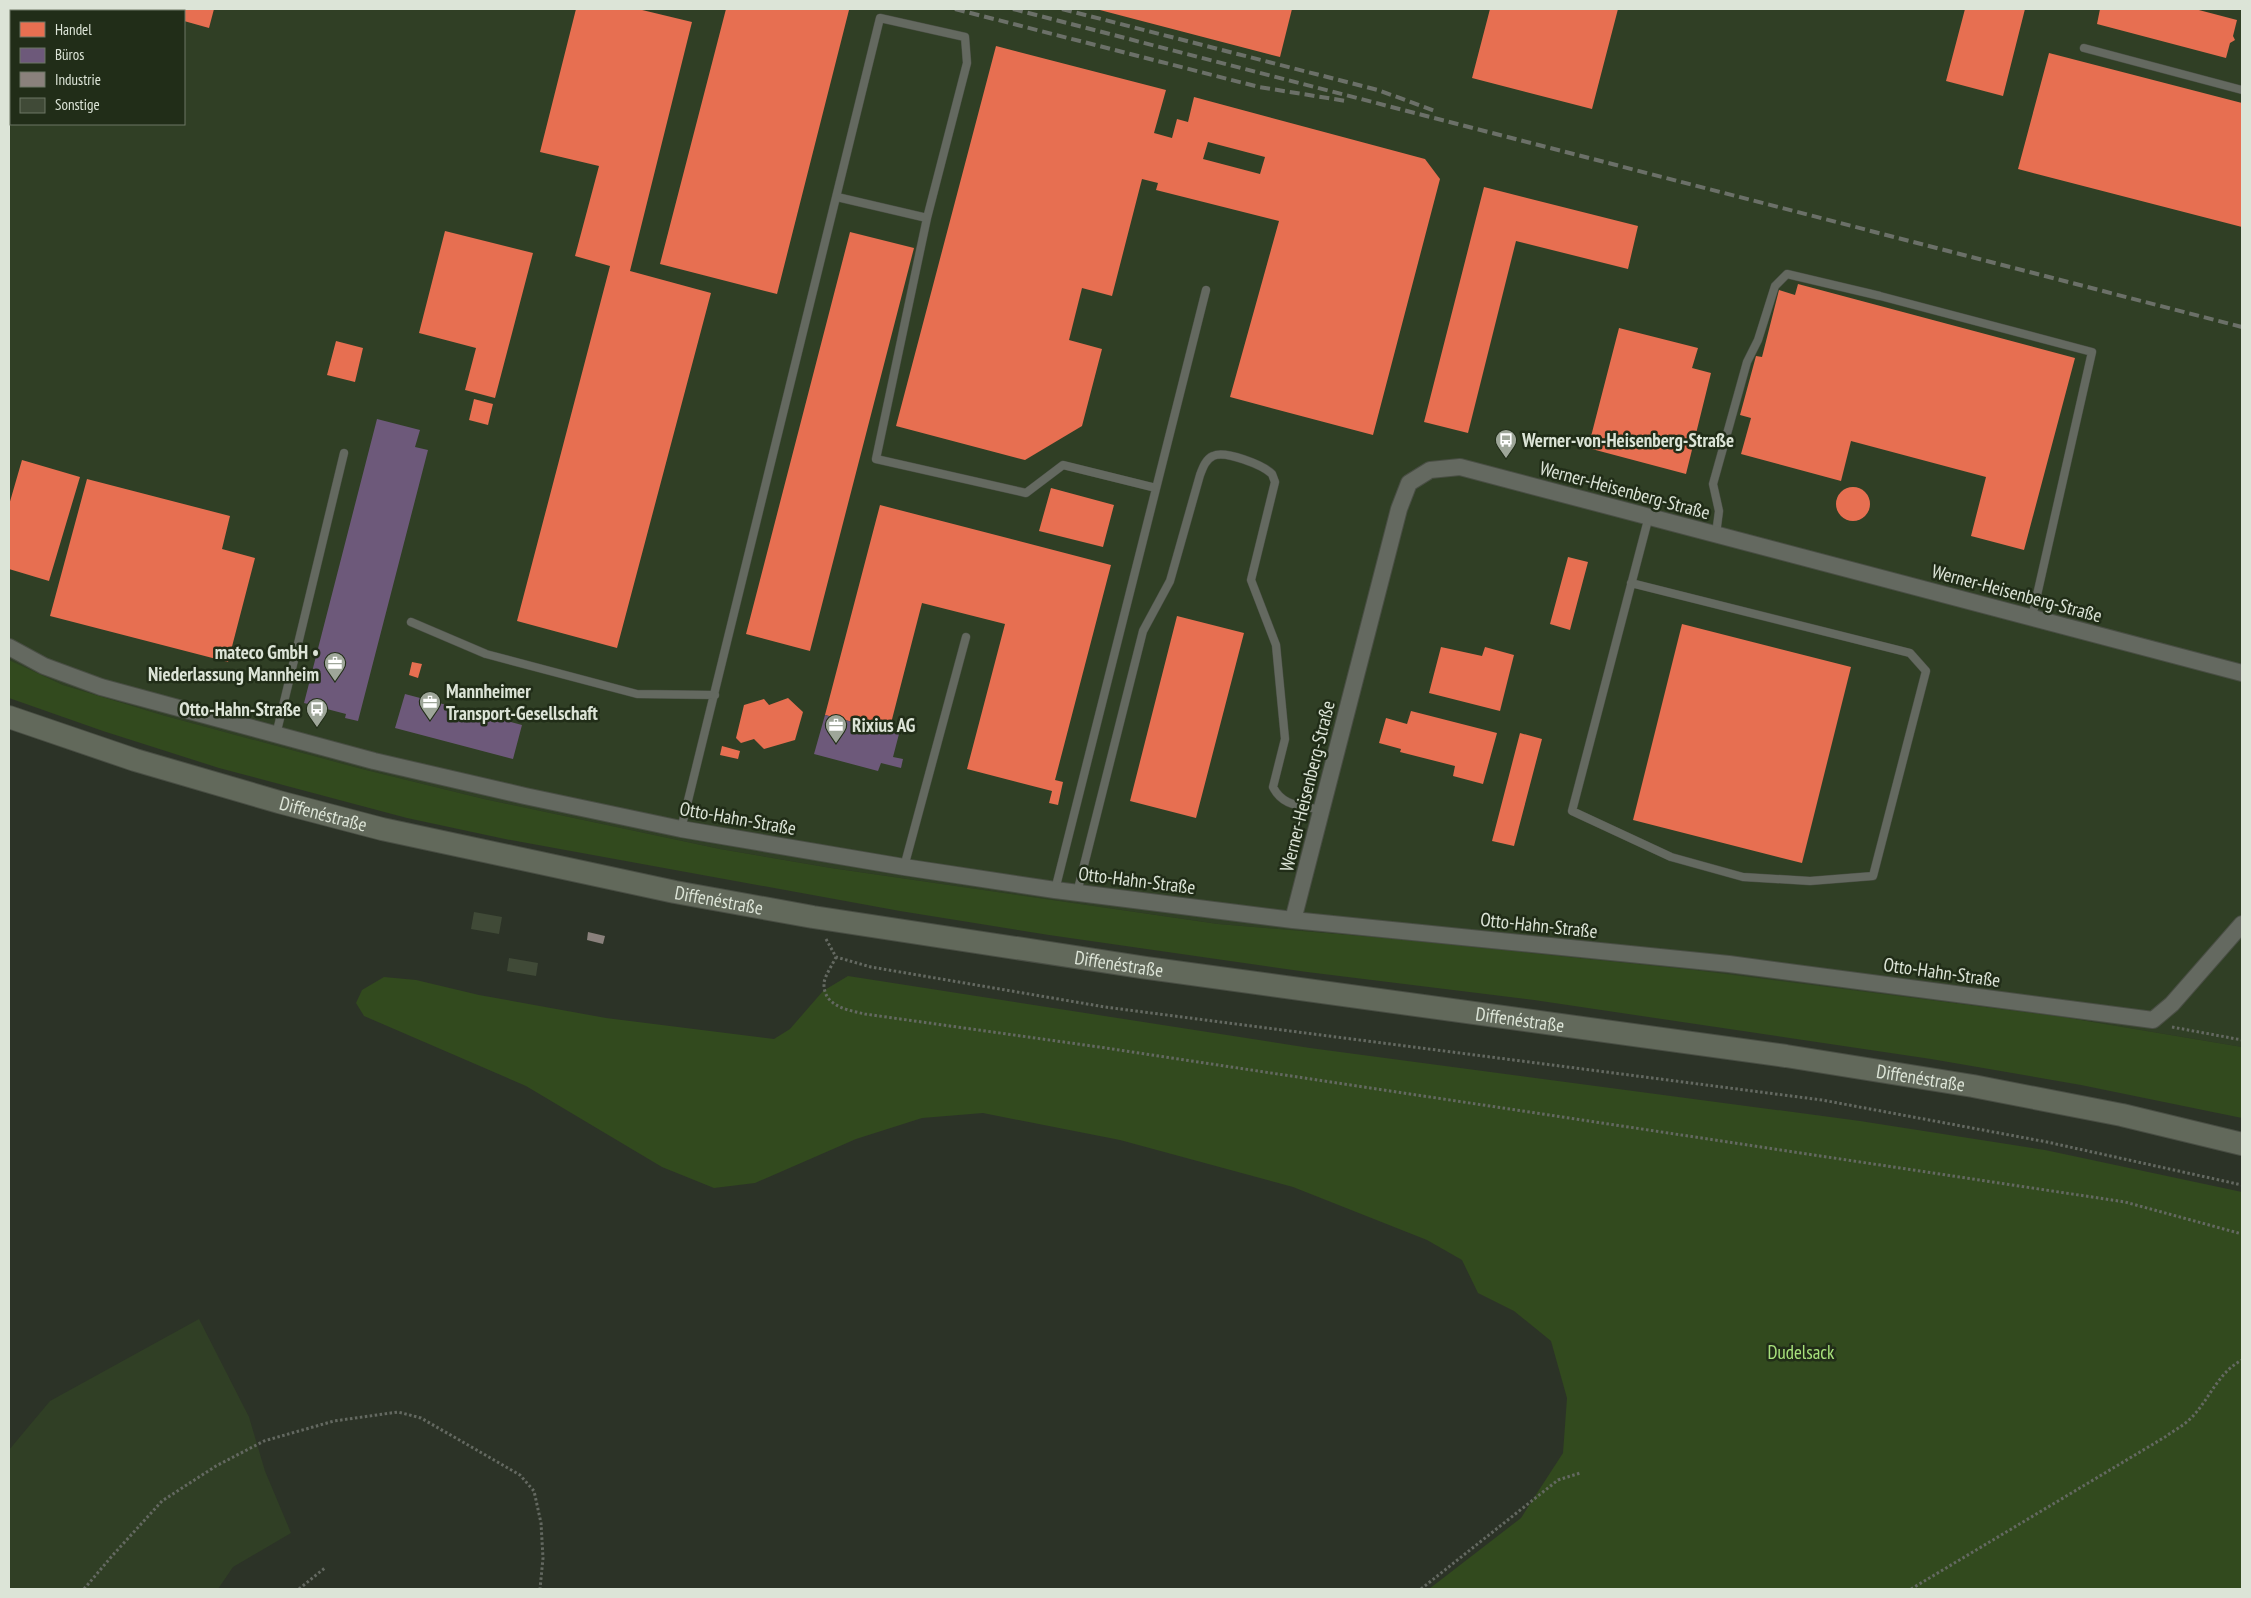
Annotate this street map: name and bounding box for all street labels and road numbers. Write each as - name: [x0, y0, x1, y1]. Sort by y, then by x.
- street label: Werner-Heisenberg-Straße: [1537, 456, 1713, 524]
- street label: Werner-Heisenberg-Straße: [1929, 559, 2105, 627]
- street label: Werner-Heisenberg-Straße: [1274, 698, 1340, 874]
- street label: Diffenéstraße: [277, 791, 370, 837]
- street label: Otto-Hahn-Straße: [678, 796, 798, 840]
- street label: Otto-Hahn-Straße: [1077, 861, 1197, 899]
- street label: Diffenéstraße: [673, 880, 765, 920]
- street label: Otto-Hahn-Straße: [1479, 907, 1599, 943]
- street label: Diffenéstraße: [1073, 945, 1165, 982]
- street label: Otto-Hahn-Straße: [1882, 952, 2002, 992]
- street label: Diffenéstraße: [1474, 1001, 1566, 1037]
- street label: Diffenéstraße: [1875, 1059, 1967, 1097]

